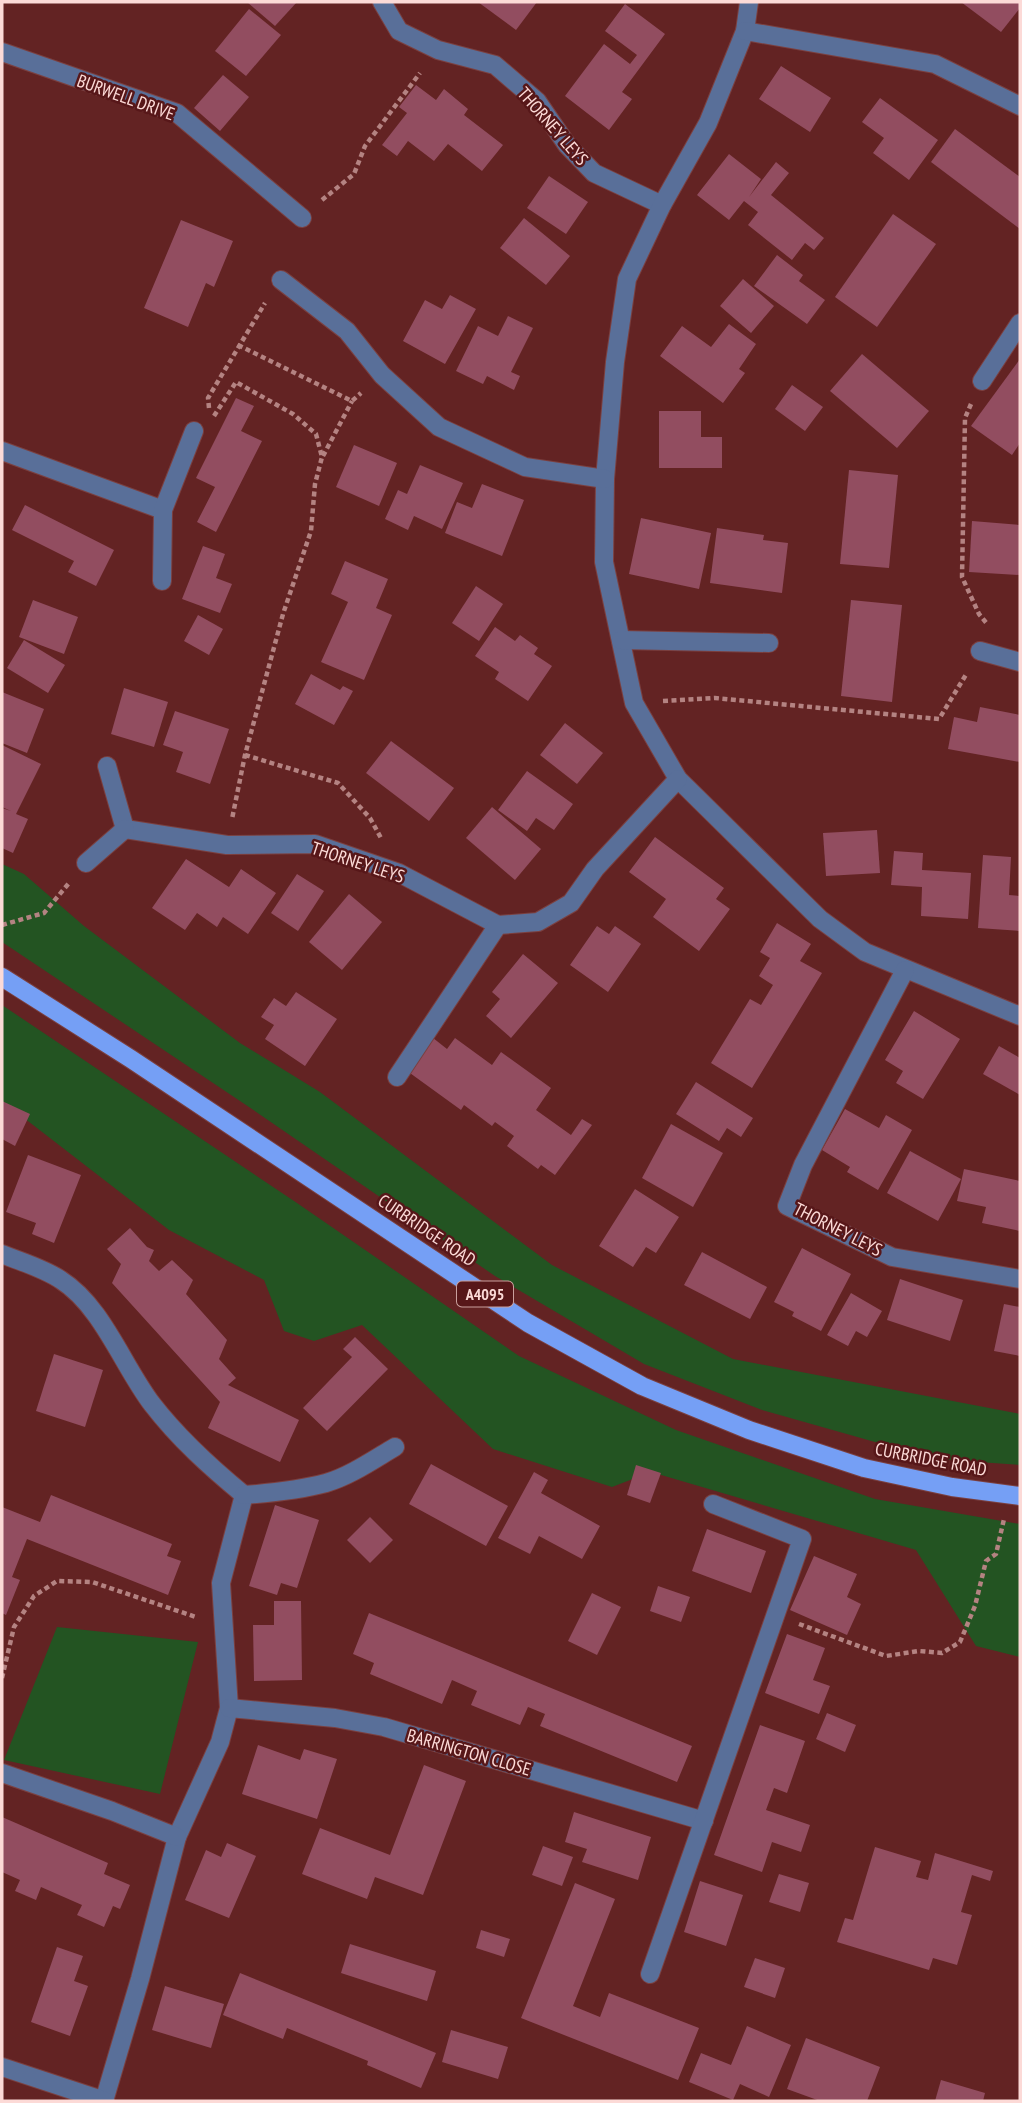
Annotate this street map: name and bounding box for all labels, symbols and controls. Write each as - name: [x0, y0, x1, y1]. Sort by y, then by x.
- street label: BURWELL DRIVE: [74, 69, 178, 125]
- street label: THORNEY LEYS: [513, 82, 593, 170]
- street label: THORNEY LEYS: [309, 836, 408, 888]
- street label: CURBRIDGE ROAD: [374, 1189, 480, 1271]
- street label: THORNEY LEYS: [790, 1197, 886, 1261]
- road number: A4095: [457, 1282, 513, 1306]
- street label: CURBRIDGE ROAD: [873, 1437, 989, 1481]
- street label: BARRINGTON CLOSE: [404, 1723, 534, 1781]

